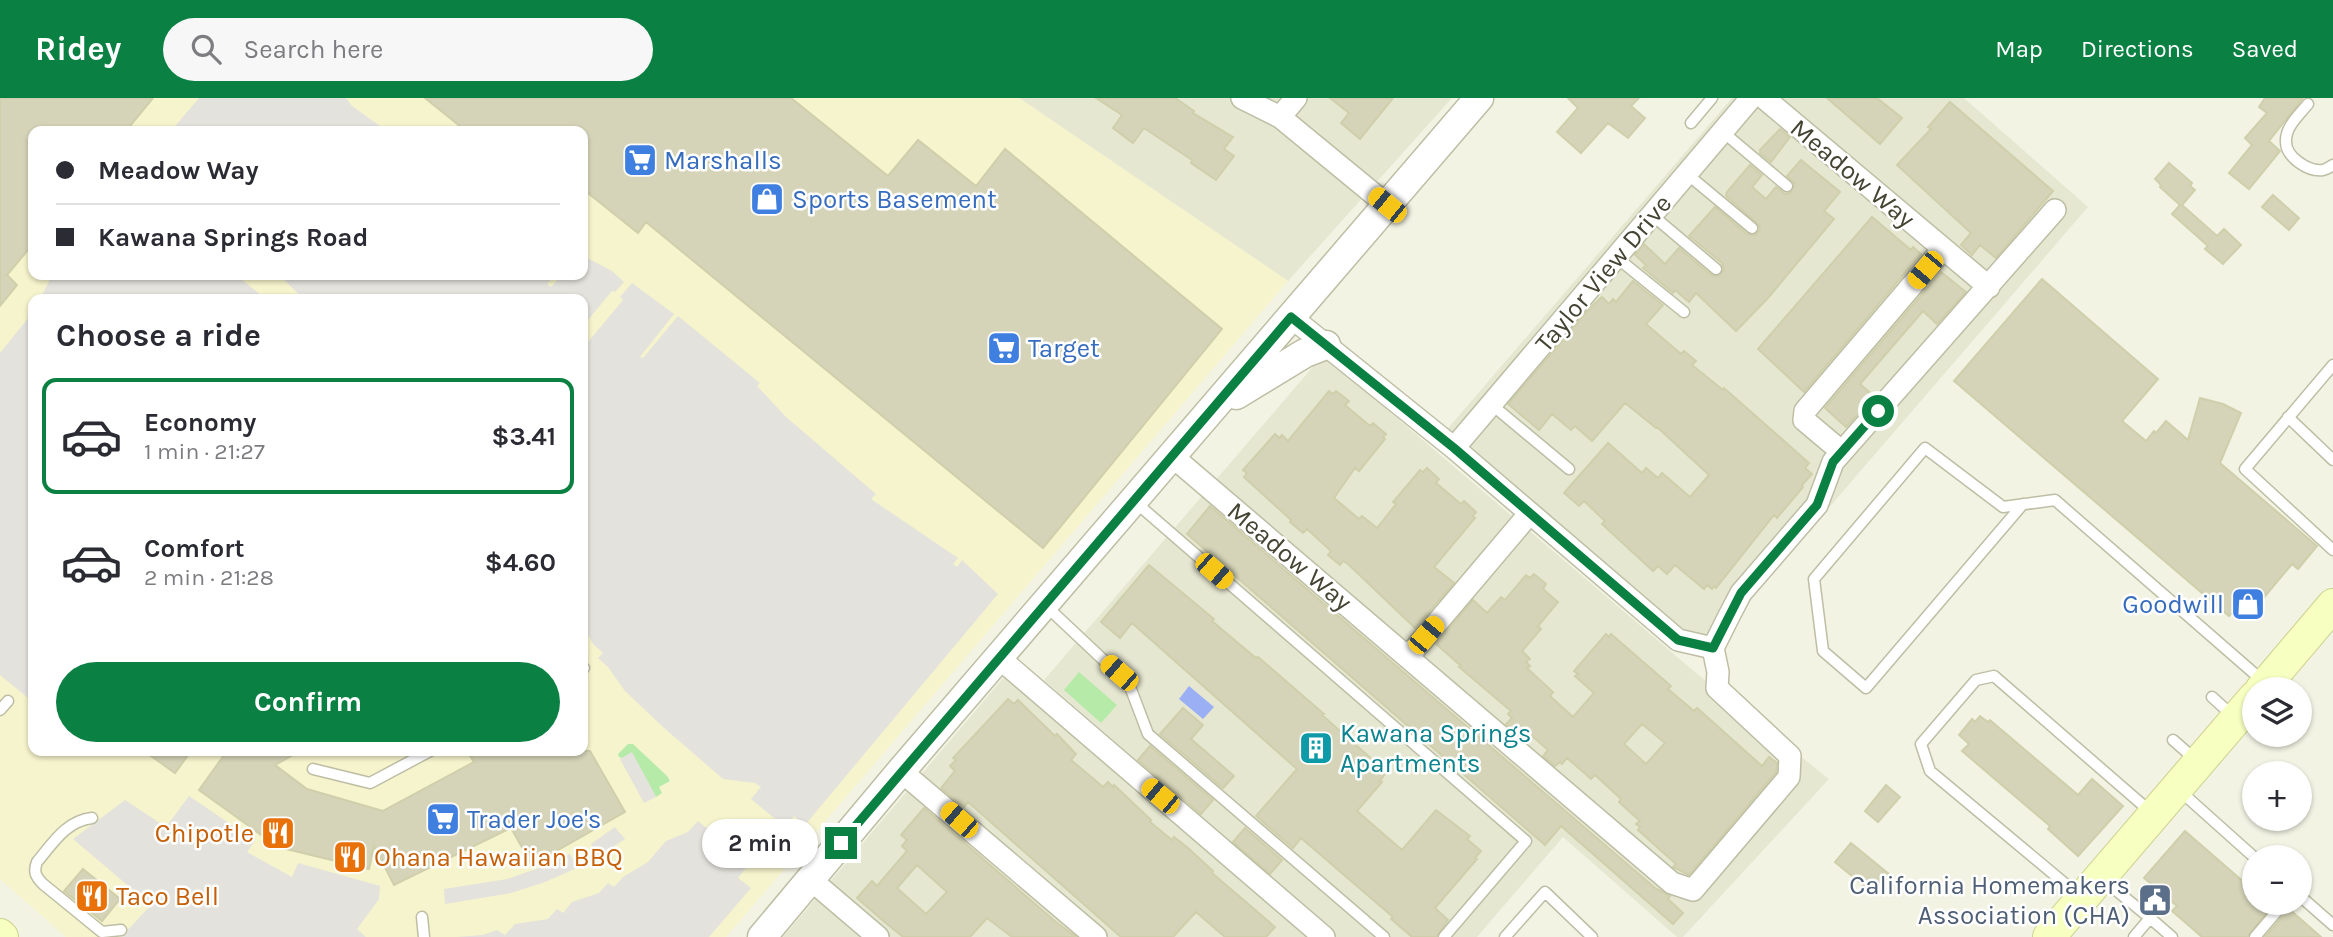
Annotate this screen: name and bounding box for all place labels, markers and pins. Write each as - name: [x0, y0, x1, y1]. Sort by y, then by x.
- supermarket icon: Marshalls: [621, 141, 659, 179]
- place label: Marshalls: [664, 145, 782, 176]
- shop icon: Sports Basement: [748, 180, 786, 218]
- place label: Sports Basement: [792, 184, 997, 215]
- supermarket icon: Target: [985, 329, 1023, 367]
- place label: Target: [1028, 333, 1100, 364]
- shop icon: Goodwill: [2229, 585, 2267, 623]
- place label: Goodwill: [2122, 589, 2224, 620]
- place label: Kawana Springs Apartments: [1340, 718, 1532, 779]
- building icon: Kawana Springs Apartments: [1297, 729, 1335, 767]
- supermarket icon: Trader Joe's: [424, 800, 462, 838]
- place label: Trader Joe's: [467, 804, 601, 835]
- restaurant icon: Chipotle: [259, 814, 297, 852]
- place label: Chipotle: [155, 818, 254, 849]
- restaurant icon: Ohana Hawaiian BBQ: [331, 838, 369, 876]
- place label: Ohana Hawaiian BBQ: [374, 842, 623, 873]
- place label: California Homemakers Association (CHA): [1849, 870, 2130, 931]
- restaurant icon: Taco Bell: [73, 877, 111, 915]
- place label: Taco Bell: [116, 881, 219, 912]
- public building icon: California Homemakers Association (CHA): [2136, 881, 2174, 919]

